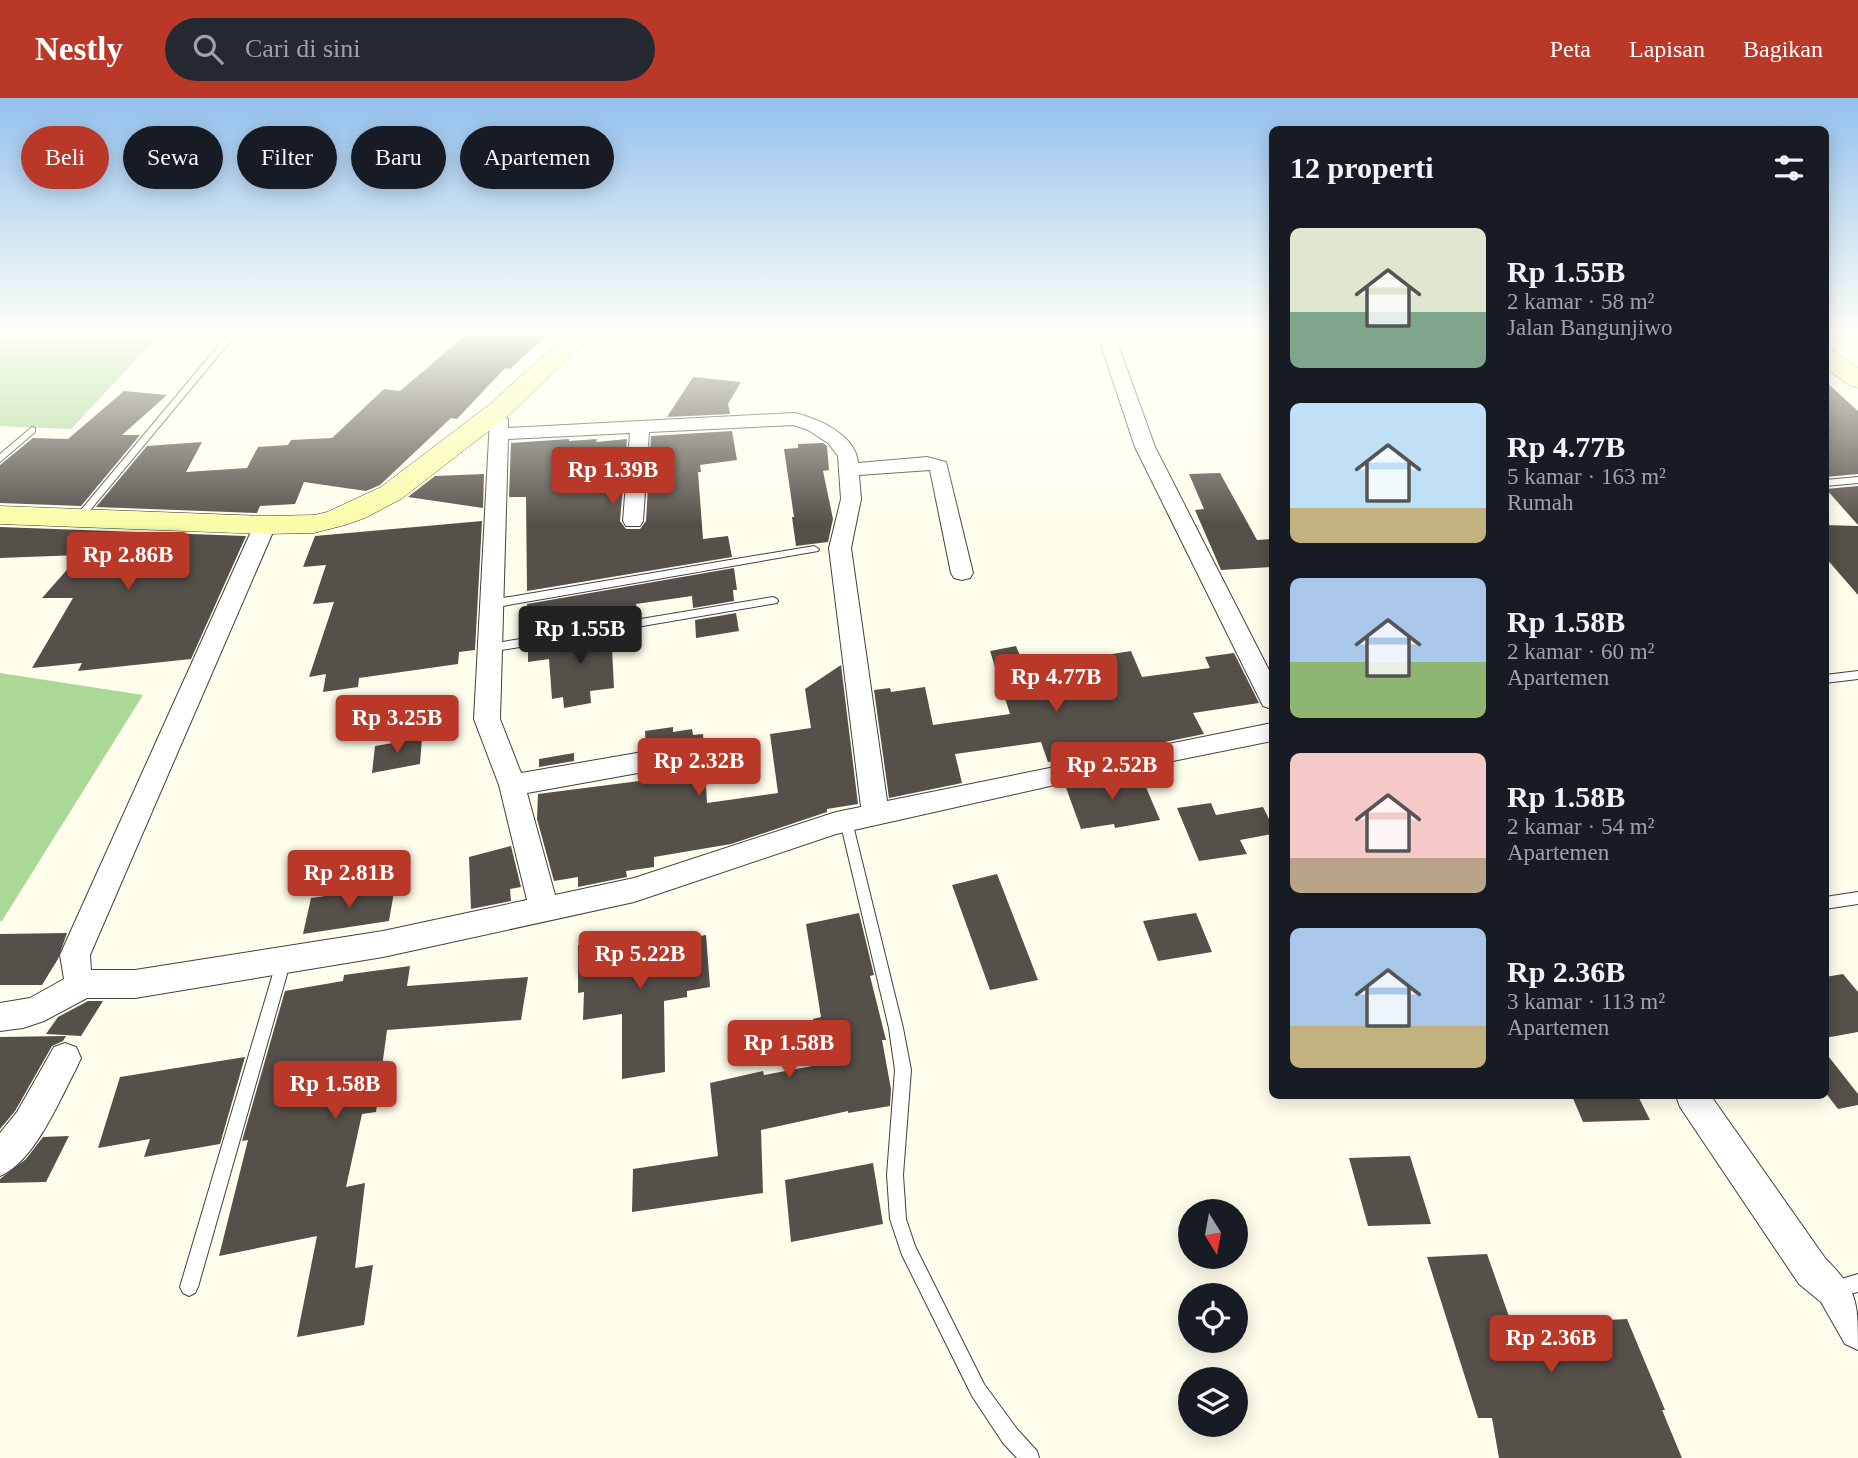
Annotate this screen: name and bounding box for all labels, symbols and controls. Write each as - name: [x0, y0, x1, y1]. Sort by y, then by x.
- search box: [165, 18, 655, 81]
- icon: search: [189, 30, 227, 68]
- text: Nestly: [35, 31, 123, 67]
- text: Cari di sini: [245, 34, 361, 63]
- text: Peta: [1550, 36, 1591, 62]
- text: Lapisan: [1629, 36, 1705, 62]
- text: Bagikan: [1743, 36, 1823, 62]
- chip: Beli: [21, 126, 109, 189]
- chip: Sewa: [123, 126, 223, 189]
- chip: Filter: [237, 126, 337, 189]
- chip: Baru: [351, 126, 446, 189]
- chip: Apartemen: [460, 126, 614, 189]
- icon: filters: [1770, 149, 1808, 187]
- text: 12 properti: [1290, 151, 1434, 184]
- text: Rp 1.55B: [1507, 255, 1625, 288]
- icon: home: [1346, 256, 1430, 340]
- text: 2 kamar · 58 m²: [1507, 289, 1654, 314]
- text: Jalan Bangunjiwo: [1507, 315, 1672, 340]
- text: Rp 4.77B: [1507, 430, 1625, 463]
- icon: home: [1346, 431, 1430, 515]
- pin: Rp 1.39B: [541, 448, 685, 507]
- text: Rp 1.39B: [568, 457, 658, 482]
- text: 5 kamar · 163 m²: [1507, 464, 1666, 489]
- text: Rumah: [1507, 490, 1573, 515]
- pin: Rp 2.86B: [56, 532, 200, 592]
- text: Rp 2.86B: [83, 542, 173, 567]
- text: Rp 1.58B: [1507, 605, 1625, 638]
- pin: Rp 1.55B: [508, 606, 652, 666]
- icon: home: [1346, 606, 1430, 690]
- text: Rp 1.55B: [535, 616, 625, 641]
- text: 2 kamar · 60 m²: [1507, 639, 1654, 664]
- pin: Rp 4.77B: [984, 654, 1128, 714]
- text: Rp 4.77B: [1011, 664, 1101, 689]
- text: Apartemen: [1507, 665, 1609, 690]
- pin: Rp 3.25B: [325, 696, 469, 755]
- text: Rp 3.25B: [352, 705, 442, 730]
- pin: Rp 2.32B: [627, 738, 771, 798]
- pin: Rp 2.52B: [1040, 742, 1184, 802]
- text: Rp 2.32B: [654, 748, 744, 773]
- text: Rp 2.52B: [1067, 752, 1157, 777]
- text: Rp 1.58B: [1507, 780, 1625, 813]
- icon: home: [1346, 781, 1430, 865]
- text: 2 kamar · 54 m²: [1507, 814, 1654, 839]
- text: Apartemen: [1507, 840, 1609, 865]
- pin: Rp 2.81B: [277, 850, 421, 910]
- text: Rp 2.81B: [304, 860, 394, 885]
- pin: Rp 5.22B: [568, 932, 712, 991]
- text: Rp 5.22B: [595, 941, 685, 966]
- text: Rp 2.36B: [1507, 955, 1625, 988]
- icon: home: [1346, 956, 1430, 1040]
- text: 3 kamar · 113 m²: [1507, 989, 1665, 1014]
- text: Apartemen: [1507, 1015, 1609, 1040]
- pin: Rp 1.58B: [717, 1020, 861, 1080]
- text: Rp 1.58B: [744, 1030, 834, 1055]
- pin: Rp 1.58B: [263, 1062, 407, 1121]
- text: Rp 1.58B: [290, 1071, 380, 1096]
- north arrow: [1178, 1199, 1248, 1269]
- map controls: [1178, 1199, 1248, 1437]
- button: locate: [1178, 1283, 1248, 1353]
- pin: Rp 2.36B: [1479, 1316, 1623, 1375]
- text: Rp 2.36B: [1506, 1325, 1596, 1350]
- button: layers: [1178, 1367, 1248, 1437]

